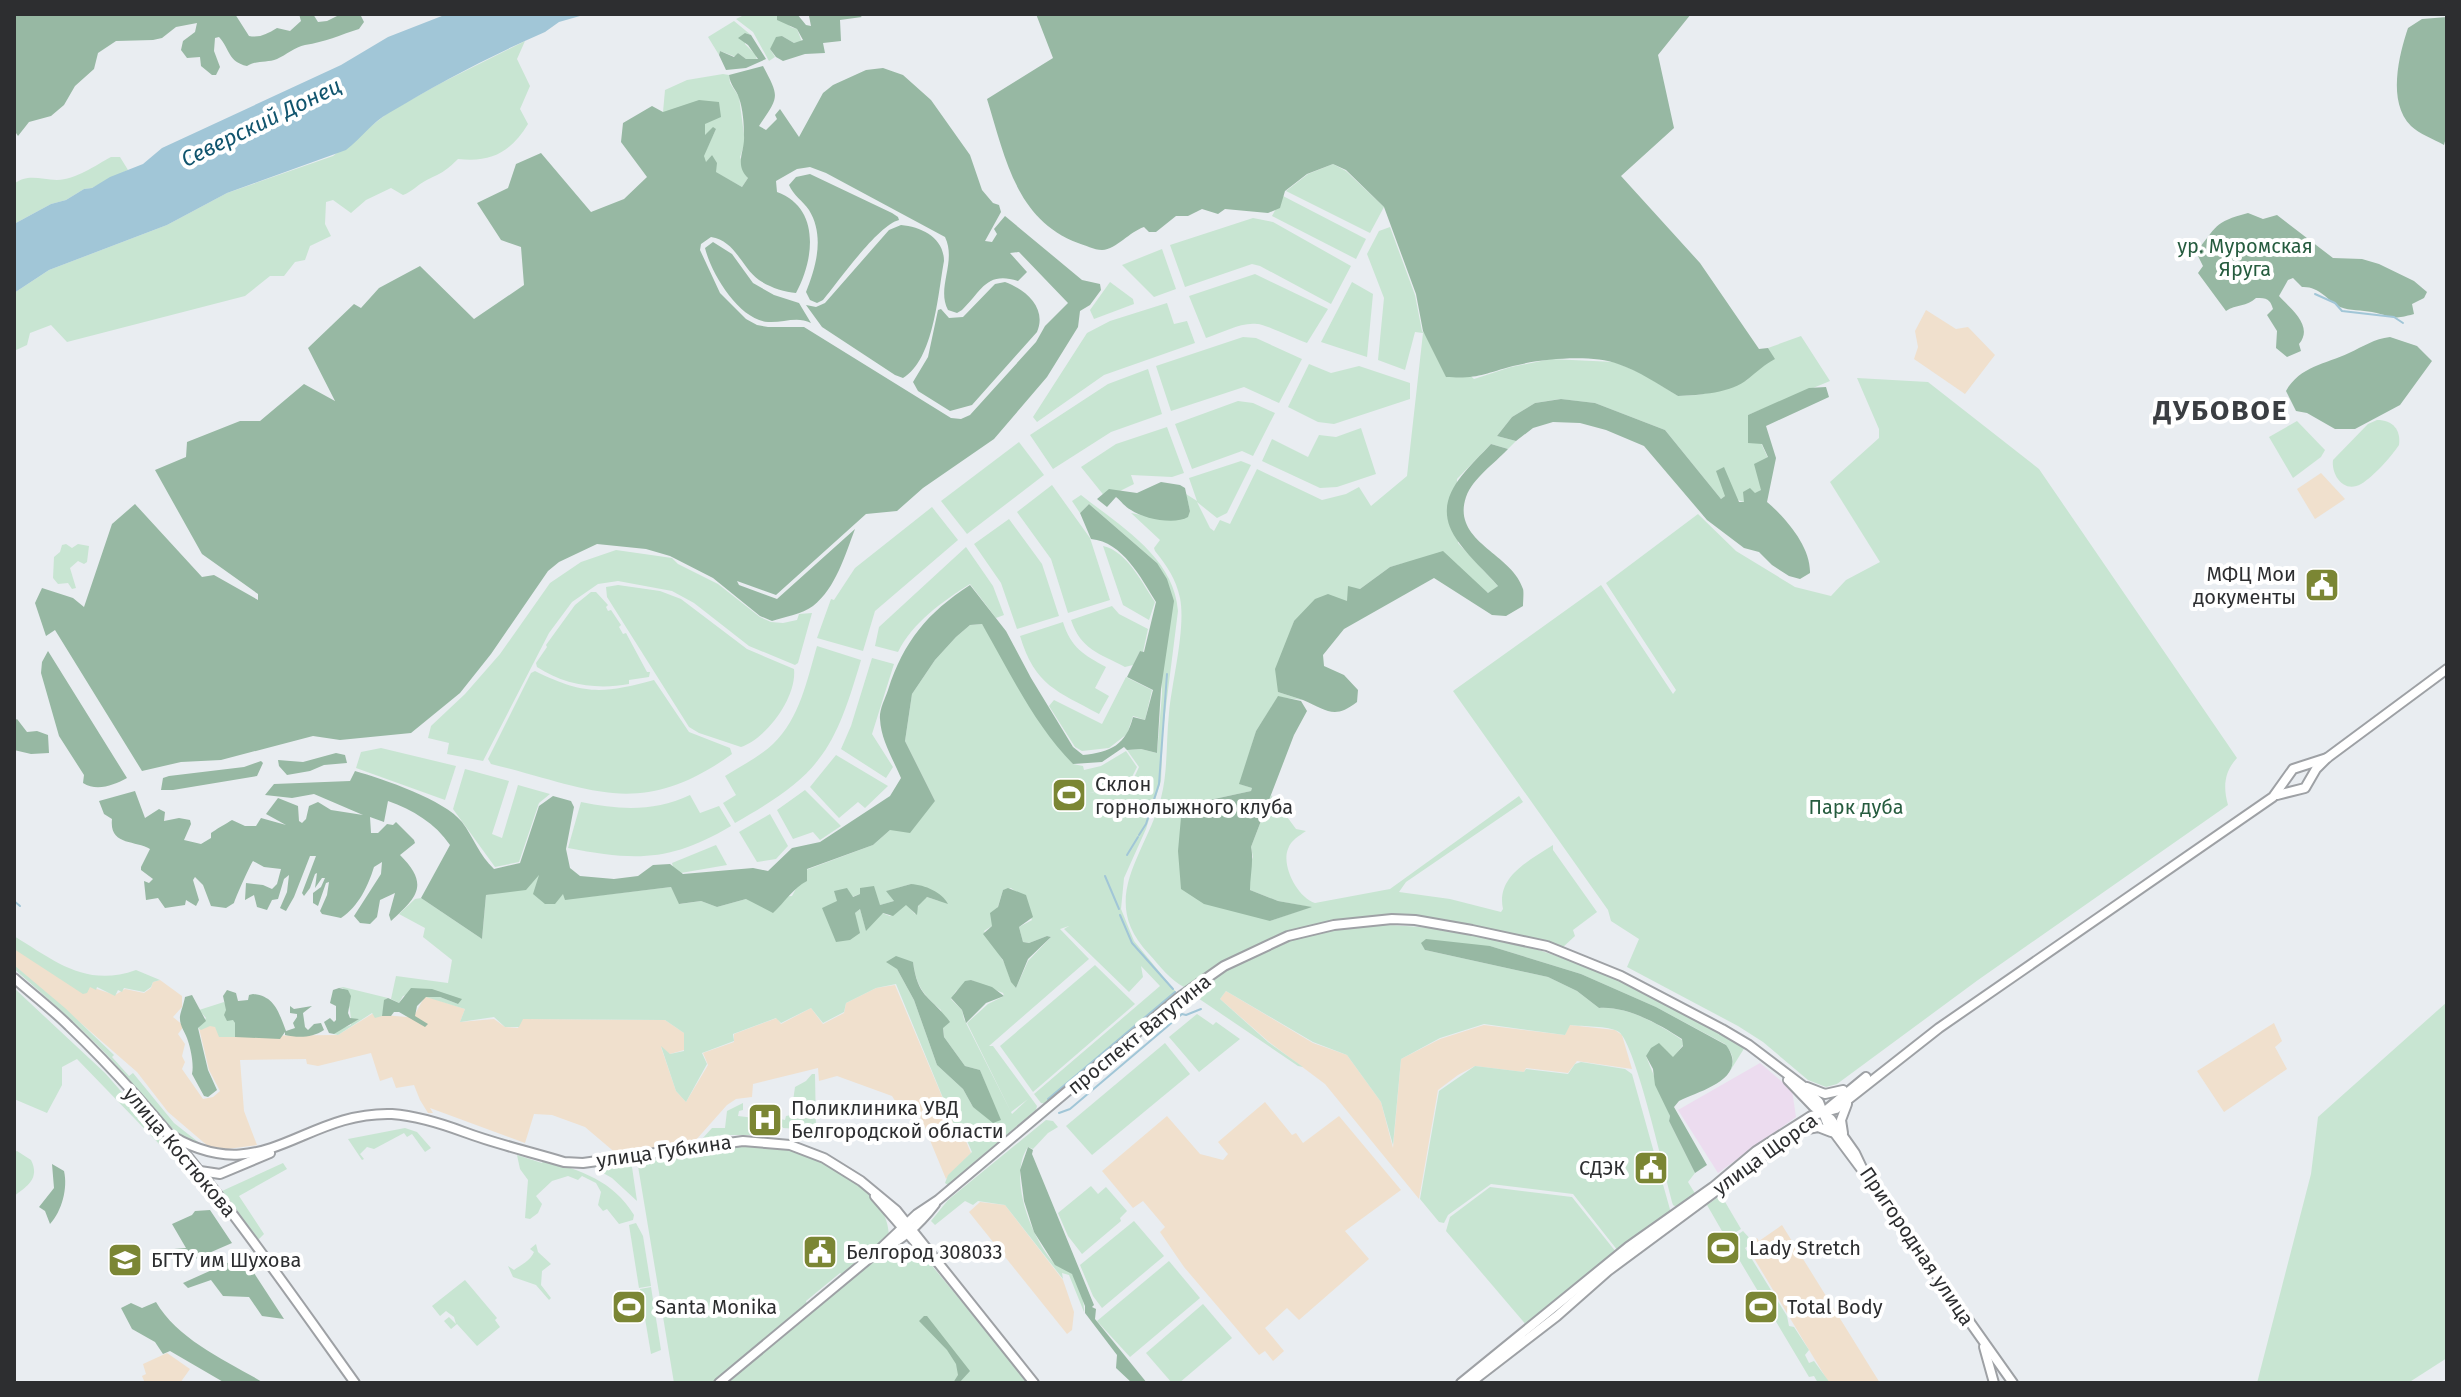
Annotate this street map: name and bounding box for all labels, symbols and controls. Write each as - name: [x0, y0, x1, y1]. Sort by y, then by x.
- water label: Северский Донец: [177, 72, 346, 173]
- park label: ур. Муромская Яруга: [2177, 234, 2313, 281]
- district label: ДУБОВОЕ: [2152, 394, 2289, 427]
- place label: МФЦ Мои документы: [2193, 562, 2296, 609]
- public building icon: МФЦ Мои документы: [2303, 566, 2341, 604]
- place label: Склон горнолыжного клуба: [1095, 772, 1293, 819]
- sports icon: Склон горнолыжного клуба: [1050, 776, 1088, 814]
- park label: Парк дуба: [1808, 795, 1904, 819]
- street label: проспект Ватутина: [1062, 969, 1216, 1099]
- street label: улица Костюкова: [119, 1082, 241, 1222]
- place label: Поликлиника УВД Белгородской области: [791, 1096, 1004, 1143]
- hospital icon: Поликлиника УВД Белгородской области: [746, 1101, 784, 1139]
- street label: улица Щорса: [1708, 1108, 1822, 1200]
- street label: улица Губкина: [595, 1130, 733, 1172]
- public building icon: СДЭК: [1632, 1149, 1670, 1187]
- place label: СДЭК: [1579, 1156, 1625, 1180]
- street label: Пригородная улица: [1855, 1162, 1979, 1330]
- sports icon: Lady Stretch: [1704, 1229, 1742, 1267]
- public building icon: Белгород 308033: [801, 1233, 839, 1271]
- place label: Lady Stretch: [1749, 1236, 1861, 1260]
- place label: Белгород 308033: [846, 1240, 1002, 1264]
- school or university icon: БГТУ им Шухова: [106, 1241, 144, 1279]
- place label: БГТУ им Шухова: [151, 1248, 301, 1272]
- sports icon: Santa Monika: [610, 1288, 648, 1326]
- sports icon: Total Body: [1742, 1288, 1780, 1326]
- place label: Santa Monika: [655, 1295, 777, 1319]
- place label: Total Body: [1787, 1295, 1883, 1319]

